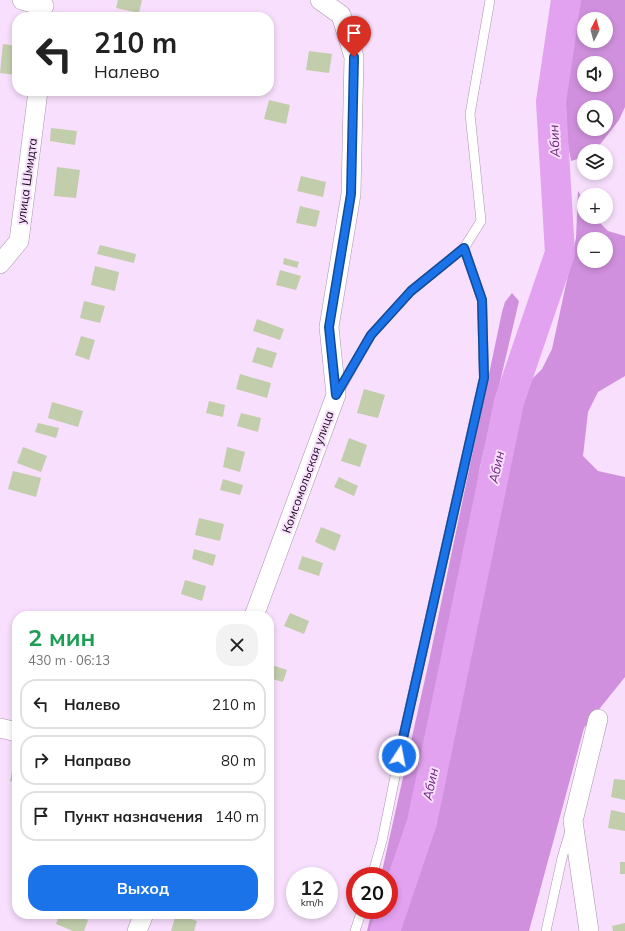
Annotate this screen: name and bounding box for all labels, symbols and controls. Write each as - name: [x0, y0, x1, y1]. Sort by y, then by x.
- north arrow: [577, 12, 613, 48]
- map controls: [577, 12, 613, 268]
- pin: [337, 16, 371, 57]
- icon: arrive: [343, 22, 365, 44]
- text: 210 m: [94, 25, 177, 60]
- icon: left: [28, 28, 80, 80]
- button: sound: [577, 56, 613, 92]
- text: Налево: [94, 60, 160, 83]
- button: search: [577, 100, 613, 136]
- water label: Абин: [545, 124, 563, 159]
- street label: улица Шмидта: [13, 137, 40, 225]
- button: layers: [577, 144, 613, 180]
- button: +: [577, 188, 613, 224]
- button: −: [577, 232, 613, 268]
- street label: Комсомольская улица: [278, 409, 337, 535]
- water label: Абин: [485, 449, 507, 485]
- text: 2 мин: [28, 622, 95, 652]
- button: close: [216, 624, 258, 666]
- text: 430 m · 06:13: [28, 652, 110, 668]
- icon: left: [30, 693, 52, 715]
- text: Налево: [64, 695, 120, 714]
- text: 210 m: [212, 695, 256, 714]
- position arrow: [378, 735, 420, 777]
- icon: right: [30, 749, 52, 771]
- text: Направо: [64, 751, 131, 770]
- text: 80 m: [221, 751, 256, 770]
- water label: Абин: [419, 766, 441, 802]
- icon: arrive: [30, 805, 52, 827]
- text: Пункт назначения: [64, 807, 203, 826]
- text: 140 m: [215, 807, 259, 826]
- button: Выход: [28, 865, 258, 911]
- speed limit sign: 20: [346, 867, 398, 919]
- text: 12: [300, 875, 324, 900]
- text: km/h: [301, 896, 323, 909]

